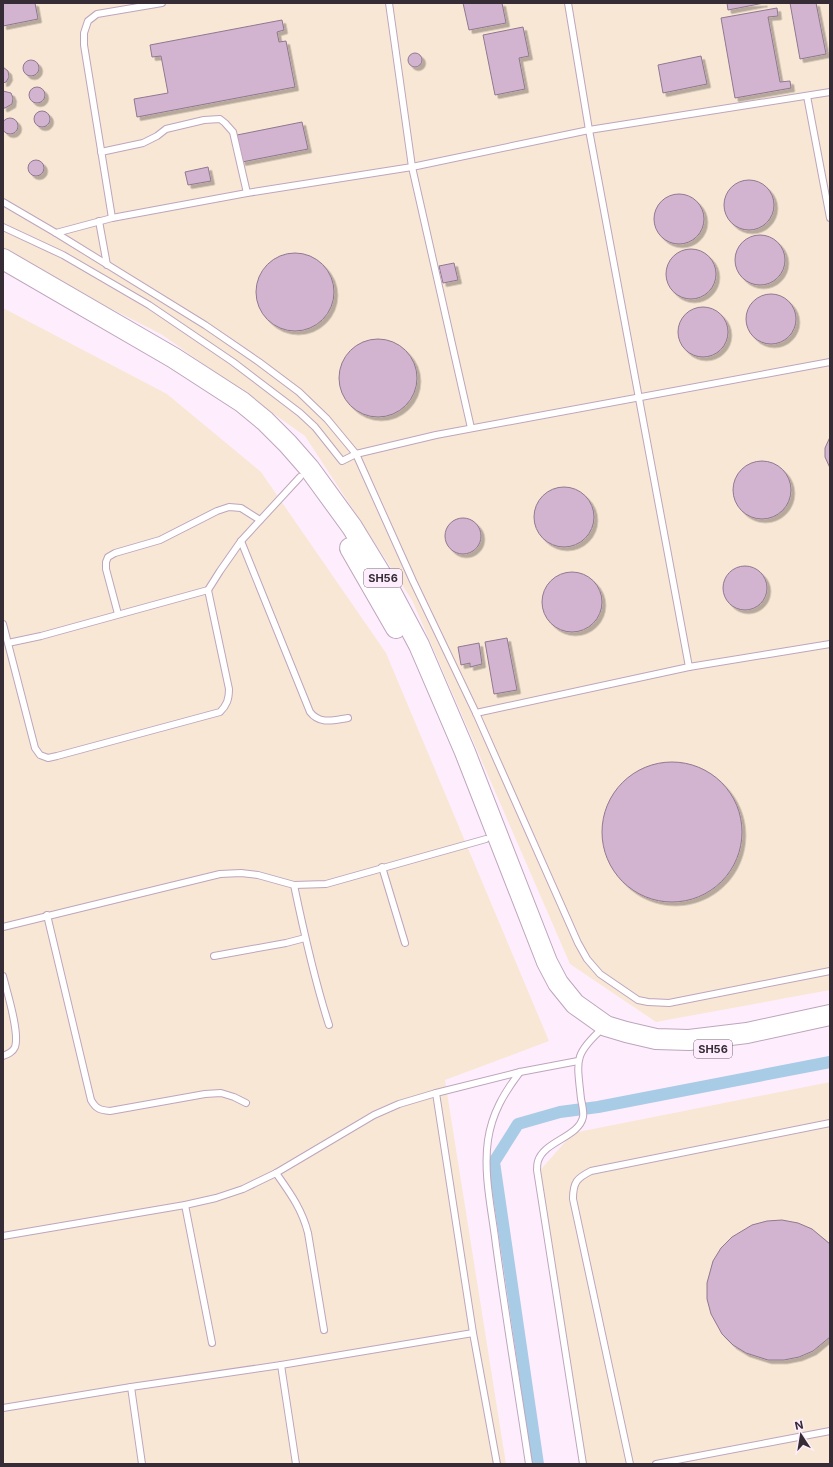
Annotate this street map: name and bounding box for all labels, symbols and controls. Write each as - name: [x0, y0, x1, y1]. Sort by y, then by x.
- road number: SH56: [364, 569, 402, 587]
- road number: SH56: [694, 1040, 732, 1058]
- north arrow: [781, 1415, 821, 1455]
- text: N: [793, 1417, 804, 1433]

